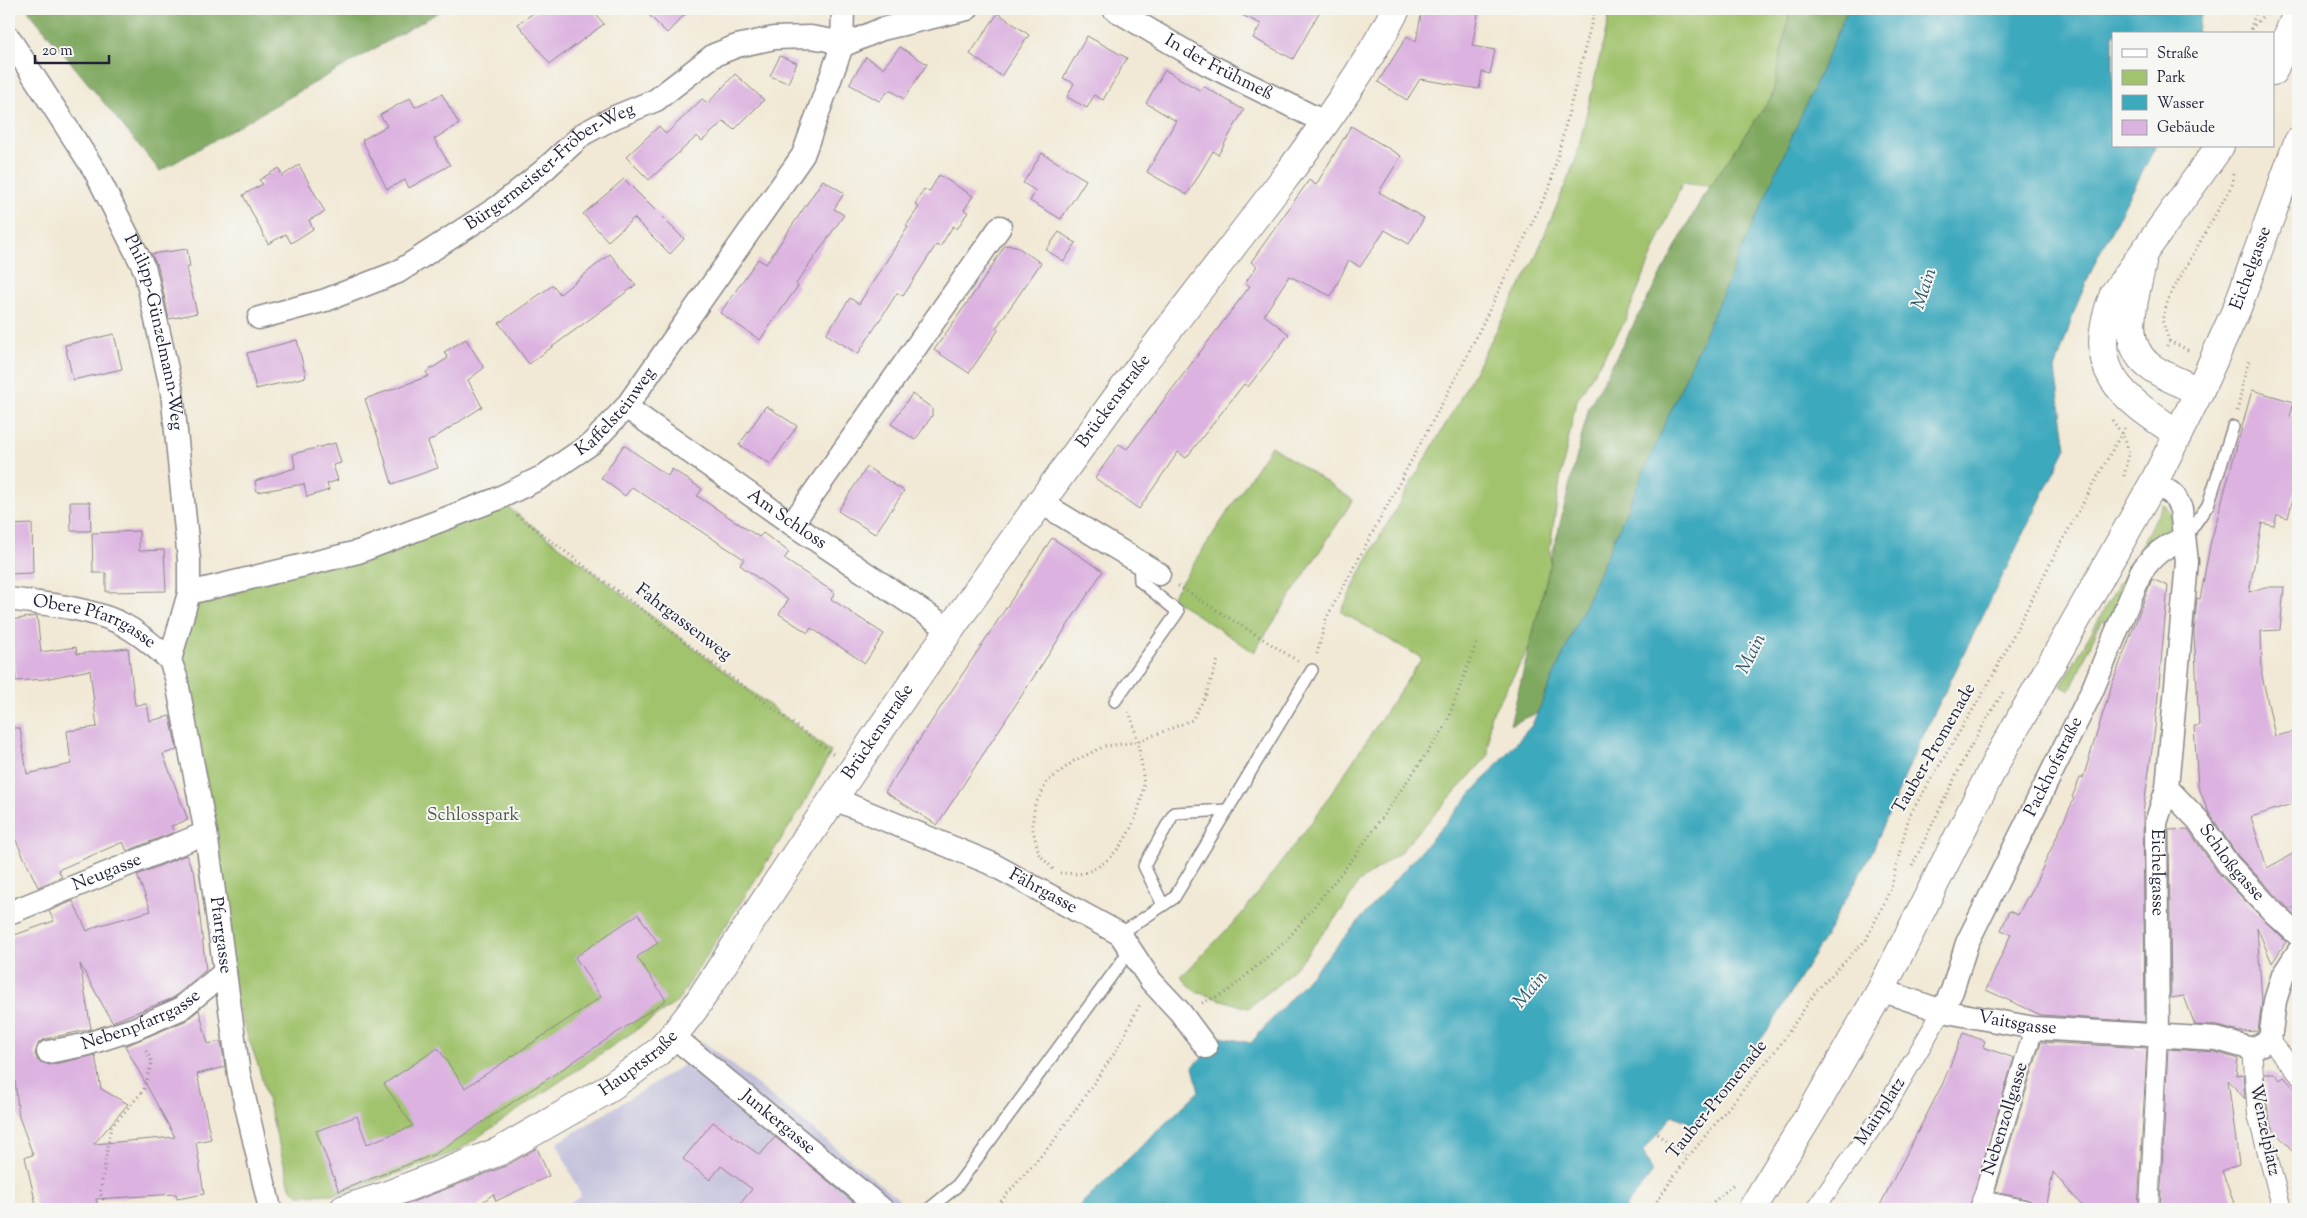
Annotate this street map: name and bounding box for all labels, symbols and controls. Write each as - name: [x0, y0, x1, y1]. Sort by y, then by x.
- street label: In der Frühmeß: [1159, 29, 1277, 107]
- scale bar: [35, 32, 109, 64]
- legend: [2112, 32, 2274, 148]
- text: 20 m: [42, 41, 73, 62]
- text: Straße: [2157, 44, 2199, 65]
- text: Park: [2157, 68, 2186, 89]
- text: Wasser: [2157, 94, 2204, 115]
- street label: Bürgermeister-Fröber-Weg: [460, 97, 639, 238]
- text: Gebäude: [2157, 118, 2215, 139]
- street label: Eichelgasse: [2224, 223, 2279, 314]
- street label: Philipp-Günzelmann-Weg: [116, 230, 189, 432]
- water label: Main: [1905, 265, 1945, 313]
- street label: Brückenstraße: [1071, 349, 1158, 454]
- street label: Kaffelsteinweg: [570, 362, 663, 464]
- street label: Am Schloss: [741, 483, 831, 556]
- street label: Fahrgassenweg: [629, 578, 737, 668]
- street label: Obere Pfarrgasse: [31, 589, 161, 656]
- water label: Main: [1730, 629, 1774, 679]
- street label: Brückenstraße: [836, 679, 921, 785]
- street label: Tauber-Promenade: [1887, 679, 1983, 819]
- street label: Packhofstraße: [2019, 713, 2090, 821]
- park label: Schlosspark: [427, 803, 520, 829]
- street label: Schloßgasse: [2192, 819, 2270, 908]
- street label: Eichelgasse: [2143, 829, 2170, 916]
- street label: Neugasse: [69, 847, 146, 899]
- street label: Fährgasse: [1004, 862, 1082, 921]
- street label: Pfarrgasse: [202, 895, 238, 975]
- water label: Main: [1507, 965, 1555, 1015]
- street label: Nebenpfarrgasse: [78, 984, 207, 1058]
- street label: Vaitsgasse: [1976, 1005, 2058, 1042]
- street label: Hauptstraße: [594, 1025, 685, 1104]
- street label: Tauber-Promenade: [1662, 1035, 1774, 1165]
- street label: Nebenzollgasse: [1976, 1059, 2036, 1179]
- street label: Mainplatz: [1849, 1073, 1913, 1151]
- street label: Wenzelplatz: [2242, 1082, 2286, 1178]
- street label: Junkergasse: [734, 1083, 821, 1162]

